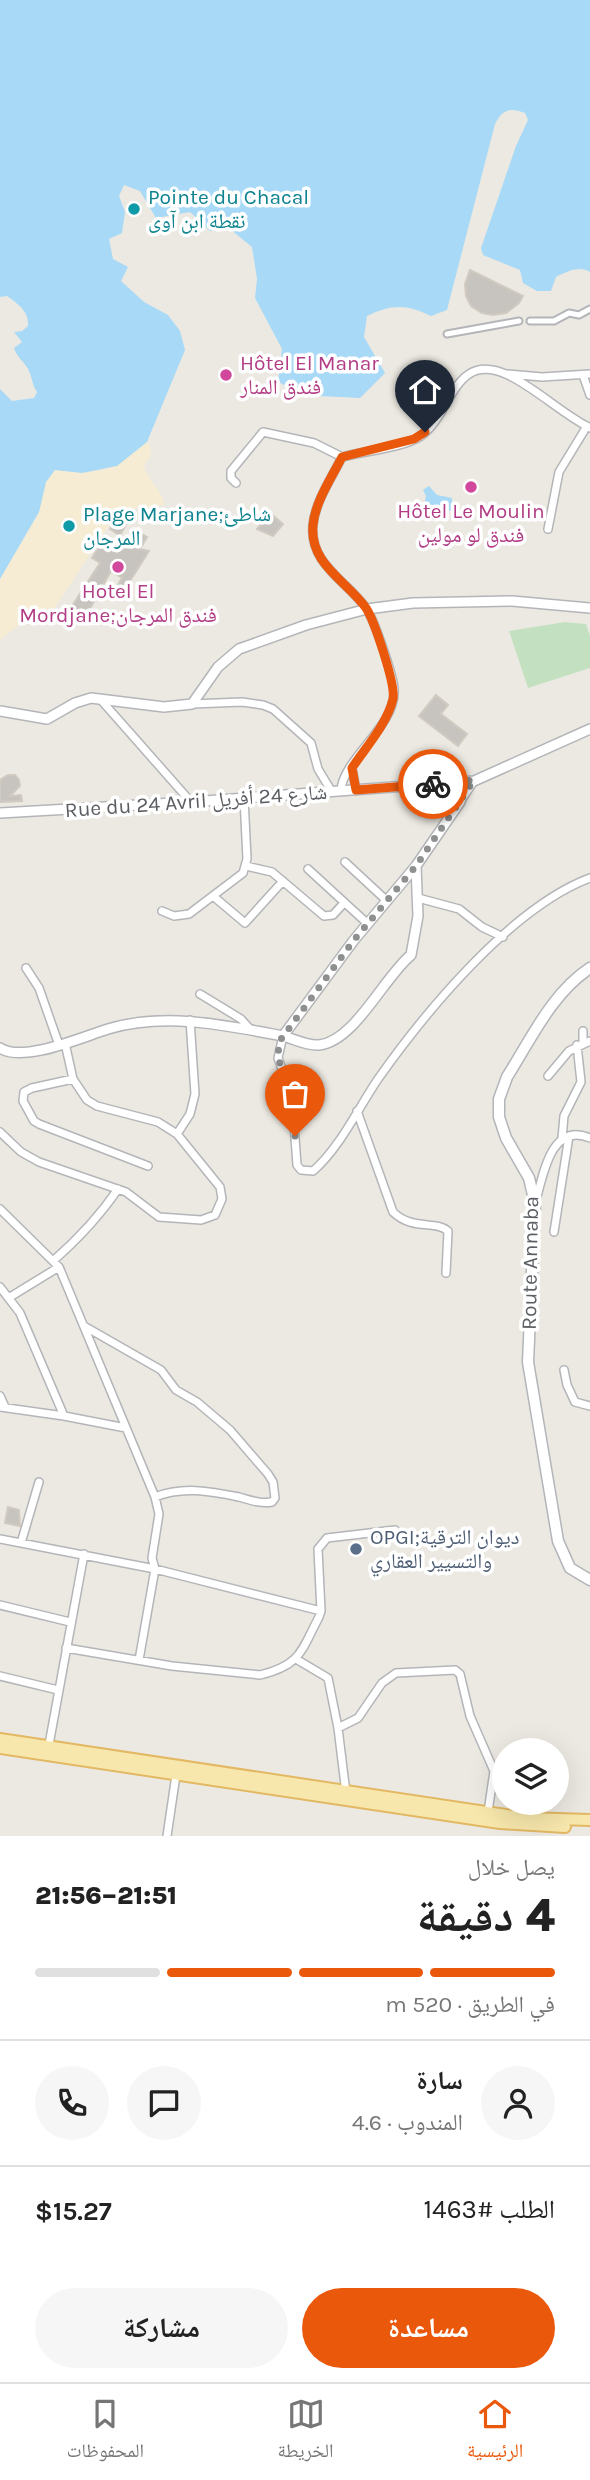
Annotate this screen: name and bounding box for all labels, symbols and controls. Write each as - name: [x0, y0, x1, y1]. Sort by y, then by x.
- place label: Pointe du Chacal نقطة ابن آوى: [148, 185, 309, 234]
- marker: Pointe du Chacal نقطة ابن آوى: [126, 201, 142, 217]
- place label: Hôtel El Manar فندق المنار: [239, 351, 379, 400]
- pin: [395, 360, 455, 432]
- marker: Hôtel El Manar فندق المنار: [218, 367, 234, 383]
- icon: home: [406, 371, 444, 409]
- marker: Hôtel Le Moulin فندق لو مولين: [463, 479, 479, 495]
- place label: Hôtel Le Moulin فندق لو مولين: [397, 499, 545, 548]
- place label: Plage Marjane;شاطئ المرجان: [83, 502, 271, 550]
- marker: Plage Marjane;شاطئ المرجان: [61, 518, 77, 534]
- marker: Hotel El Mordjane;فندق المرجان: [110, 559, 126, 575]
- place label: Hotel El Mordjane;فندق المرجان: [19, 579, 217, 628]
- courier: [398, 749, 468, 819]
- icon: bike: [414, 765, 452, 803]
- street label: Rue du 24 Avril شارع 24 أفريل: [64, 779, 328, 823]
- pin: [265, 1064, 325, 1136]
- icon: bag: [276, 1075, 314, 1113]
- street label: Route Annaba: [517, 1196, 543, 1330]
- place label: OPGI;ديوان الترقية والتسيير العقاري: [370, 1525, 519, 1577]
- marker: OPGI;ديوان الترقية والتسيير العقاري: [348, 1541, 364, 1557]
- map controls: [492, 1738, 569, 1815]
- button: layers: [492, 1738, 569, 1815]
- text: يصل خلال: [468, 1854, 555, 1881]
- text: 21:51–21:56: [35, 1880, 177, 1911]
- text: 4 دقيقة: [417, 1889, 555, 1943]
- text: في الطريق · 520 m: [385, 1991, 555, 2018]
- text: سارة: [416, 2065, 463, 2096]
- button: phone: [35, 2066, 109, 2140]
- button: chat: [127, 2066, 201, 2140]
- button: person: [481, 2066, 555, 2140]
- text: المندوب · 4.6: [352, 2109, 463, 2136]
- text: الطلب #1463: [424, 2194, 555, 2225]
- text: $15.27: [35, 2196, 112, 2227]
- button: مشاركة: [35, 2288, 288, 2368]
- button: مساعدة: [302, 2288, 555, 2368]
- tab: المحفوظات: [67, 2395, 144, 2469]
- tab: الخريطة: [278, 2395, 333, 2469]
- tab: الرئيسية: [467, 2395, 523, 2469]

